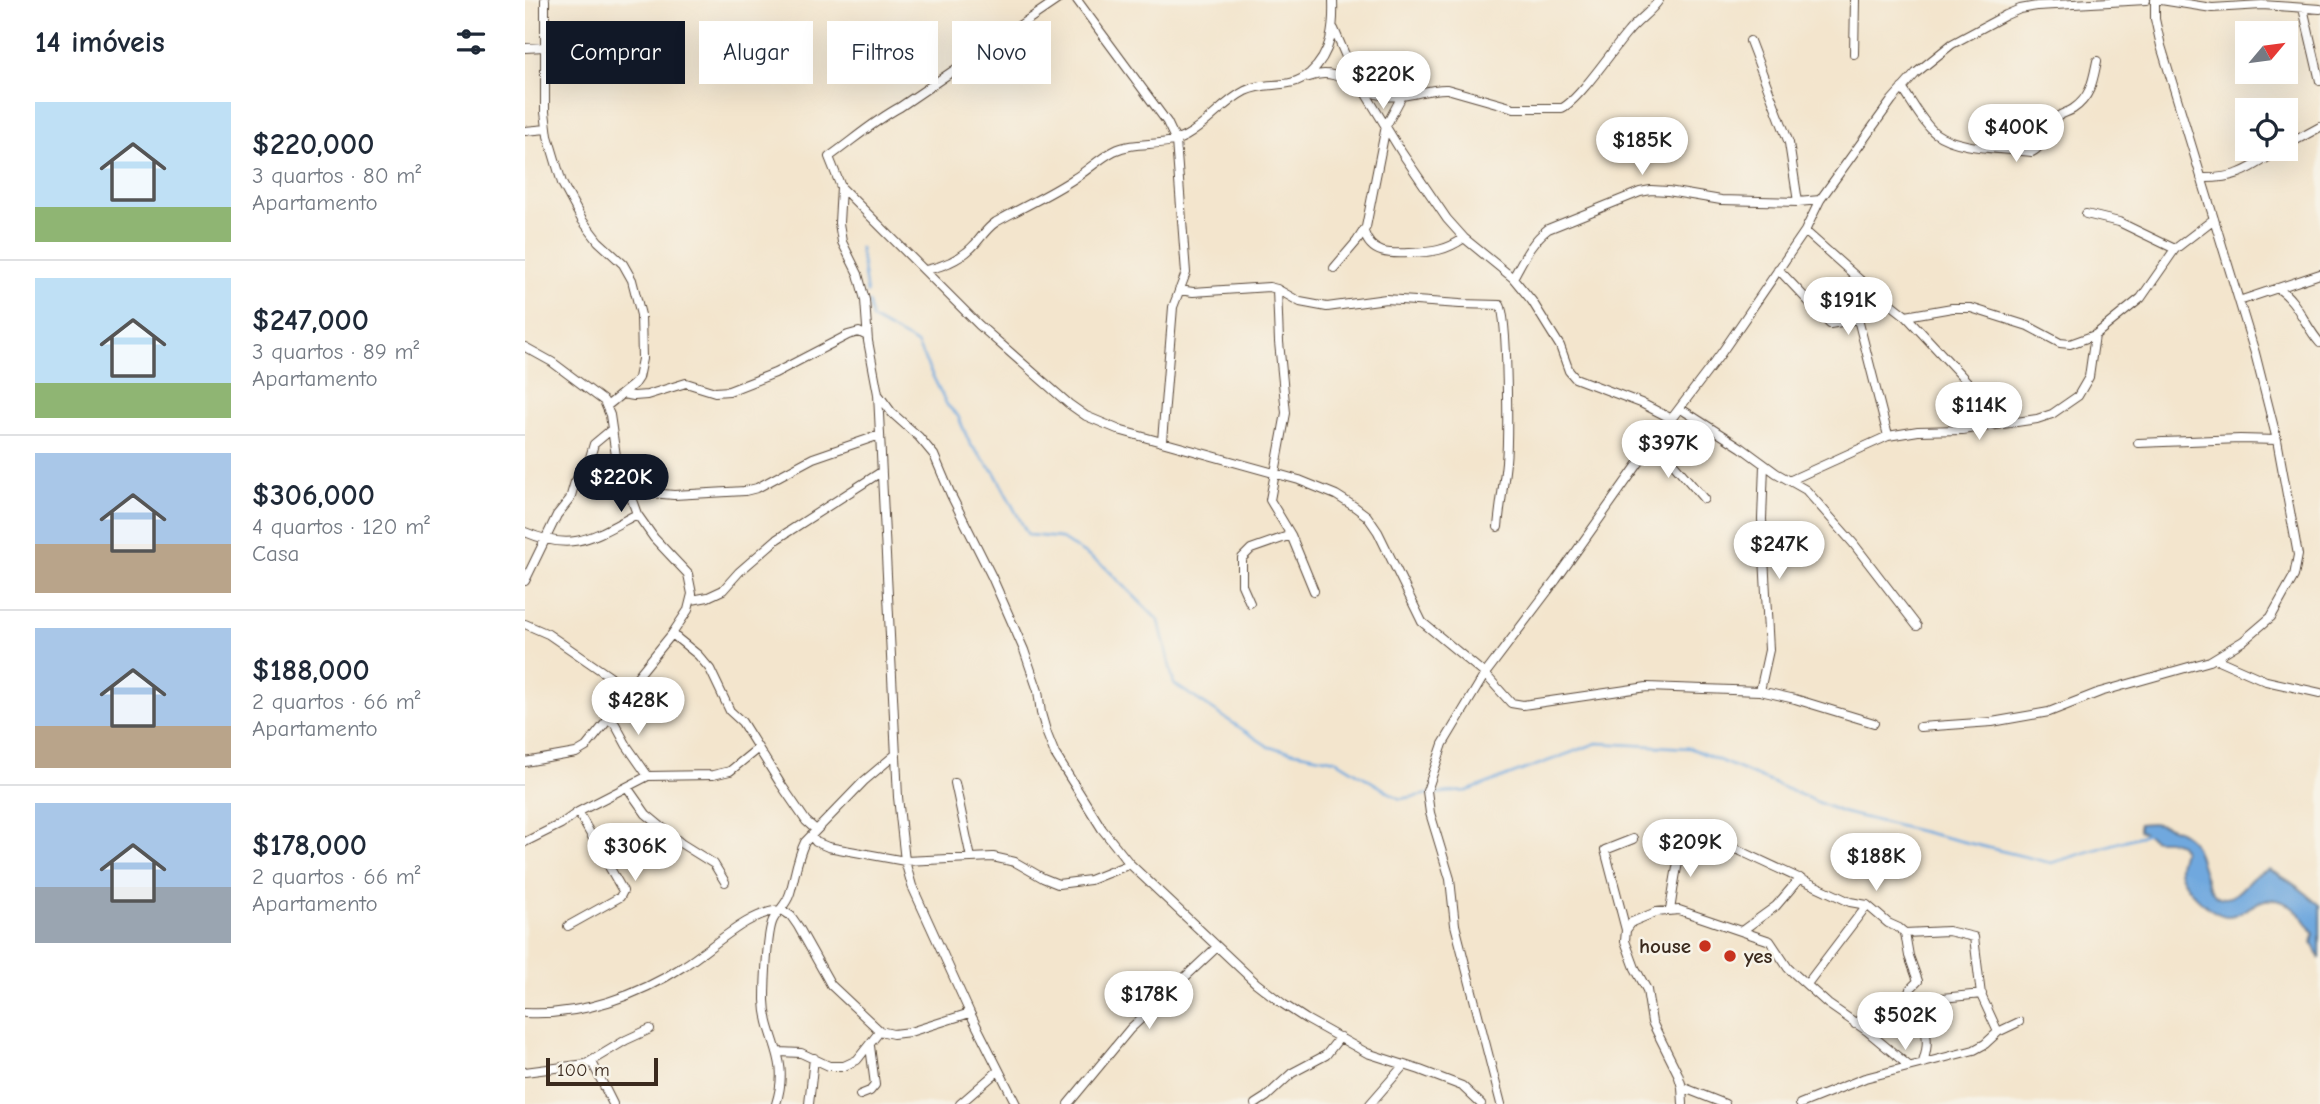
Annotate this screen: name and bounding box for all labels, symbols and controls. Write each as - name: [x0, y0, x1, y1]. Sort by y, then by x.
- chip: Comprar: [546, 21, 685, 84]
- chip: Alugar: [699, 21, 813, 84]
- chip: Filtros: [827, 21, 938, 84]
- chip: Novo: [952, 21, 1051, 84]
- north arrow: [2235, 21, 2298, 84]
- map controls: [2235, 21, 2298, 161]
- icon: filters: [452, 23, 490, 61]
- text: 14 imóveis: [35, 25, 165, 60]
- pin: $220K: [1334, 52, 1432, 111]
- text: $220K: [1352, 60, 1414, 87]
- button: locate: [2235, 98, 2298, 161]
- pin: $400K: [1967, 104, 2065, 164]
- text: $400K: [1984, 113, 2048, 140]
- pin: $185K: [1593, 118, 1691, 177]
- text: $185K: [1612, 126, 1672, 153]
- text: $220,000: [252, 127, 374, 162]
- icon: home: [91, 130, 175, 214]
- text: 3 quartos · 80 m²: [252, 162, 421, 189]
- text: Apartamento: [252, 189, 378, 216]
- pin: $191K: [1799, 278, 1897, 337]
- text: $191K: [1820, 286, 1876, 313]
- text: $247,000: [252, 303, 369, 338]
- icon: home: [91, 306, 175, 390]
- text: 3 quartos · 89 m²: [252, 338, 419, 365]
- text: Apartamento: [252, 365, 378, 392]
- pin: $114K: [1930, 382, 2028, 442]
- text: $114K: [1951, 391, 2007, 418]
- pin: $397K: [1619, 420, 1717, 480]
- text: $397K: [1638, 429, 1698, 456]
- pin: $220K: [572, 454, 670, 514]
- text: $220K: [590, 463, 652, 490]
- text: $306,000: [252, 478, 375, 513]
- icon: home: [91, 481, 175, 565]
- text: 4 quartos · 120 m²: [252, 513, 430, 540]
- pin: $247K: [1730, 522, 1828, 581]
- text: $247K: [1750, 530, 1808, 557]
- text: Casa: [252, 540, 299, 567]
- text: $188,000: [252, 653, 370, 688]
- icon: home: [91, 656, 175, 740]
- pin: $428K: [589, 678, 687, 737]
- text: $428K: [608, 686, 668, 713]
- text: 2 quartos · 66 m²: [252, 688, 421, 715]
- text: Apartamento: [252, 715, 378, 742]
- pin: $209K: [1641, 820, 1739, 879]
- pin: $306K: [586, 824, 684, 883]
- text: $178,000: [252, 828, 367, 863]
- text: $209K: [1658, 828, 1722, 855]
- icon: home: [91, 831, 175, 915]
- text: $306K: [603, 832, 667, 859]
- pin: $188K: [1827, 834, 1925, 893]
- text: $188K: [1846, 842, 1906, 869]
- text: 2 quartos · 66 m²: [252, 863, 421, 890]
- text: Apartamento: [252, 890, 378, 917]
- place label: house: [1639, 934, 1691, 958]
- marker: house: [1697, 938, 1713, 954]
- place label: yes: [1744, 944, 1773, 968]
- marker: yes: [1722, 948, 1738, 964]
- pin: $178K: [1100, 972, 1198, 1031]
- text: $178K: [1120, 980, 1178, 1007]
- pin: $502K: [1856, 992, 1954, 1052]
- text: $502K: [1873, 1001, 1937, 1028]
- scale bar: [546, 1055, 658, 1087]
- text: 100 m: [557, 1059, 610, 1081]

